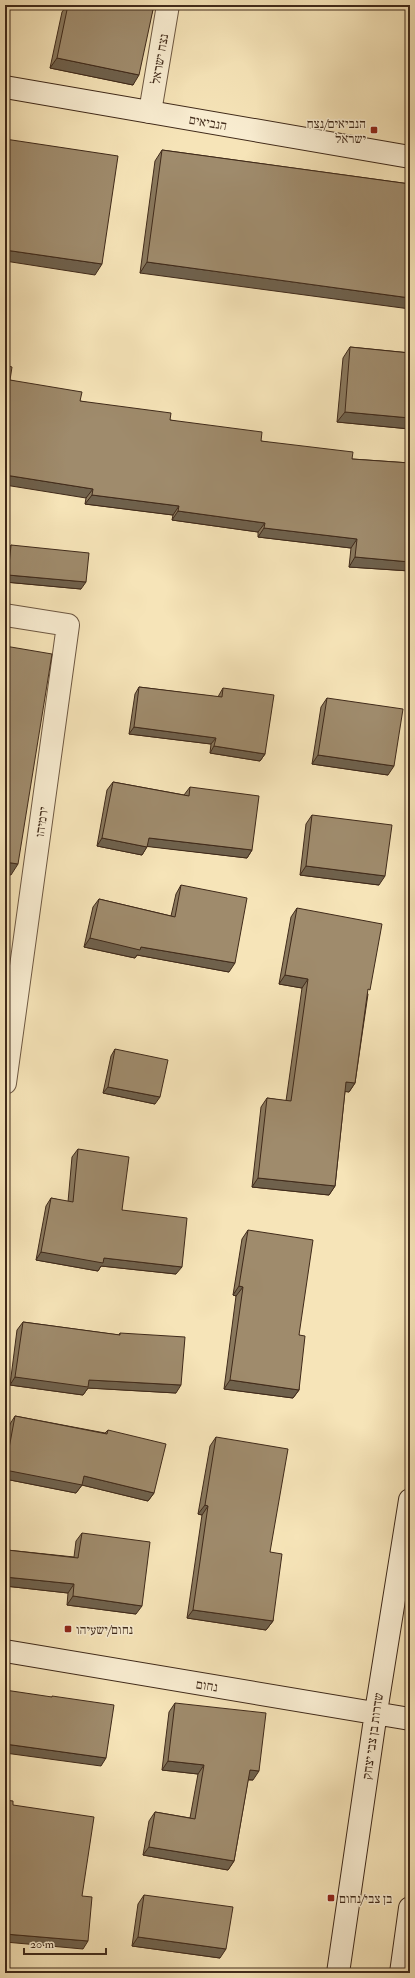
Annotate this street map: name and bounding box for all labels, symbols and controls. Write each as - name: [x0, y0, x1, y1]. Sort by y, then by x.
- street label: נצח ישראל: [148, 33, 172, 86]
- street label: הנביאים: [187, 112, 228, 134]
- place label: הנביאים/נצח ישראל: [307, 116, 366, 147]
- marker: הנביאים/נצח ישראל: [369, 125, 379, 135]
- street label: ירמיהו: [32, 805, 52, 838]
- place label: נחום/ישעיהו: [76, 1622, 133, 1638]
- marker: נחום/ישעיהו: [63, 1624, 73, 1634]
- street label: נחום: [195, 1676, 219, 1696]
- street label: שדרות בן צבי יצחק: [359, 1692, 387, 1781]
- place label: בן צבי/נחום: [339, 1891, 392, 1907]
- marker: בן צבי/נחום: [326, 1893, 336, 1903]
- scale bar: [24, 1930, 106, 1956]
- text: 20 m: [30, 1937, 55, 1952]

